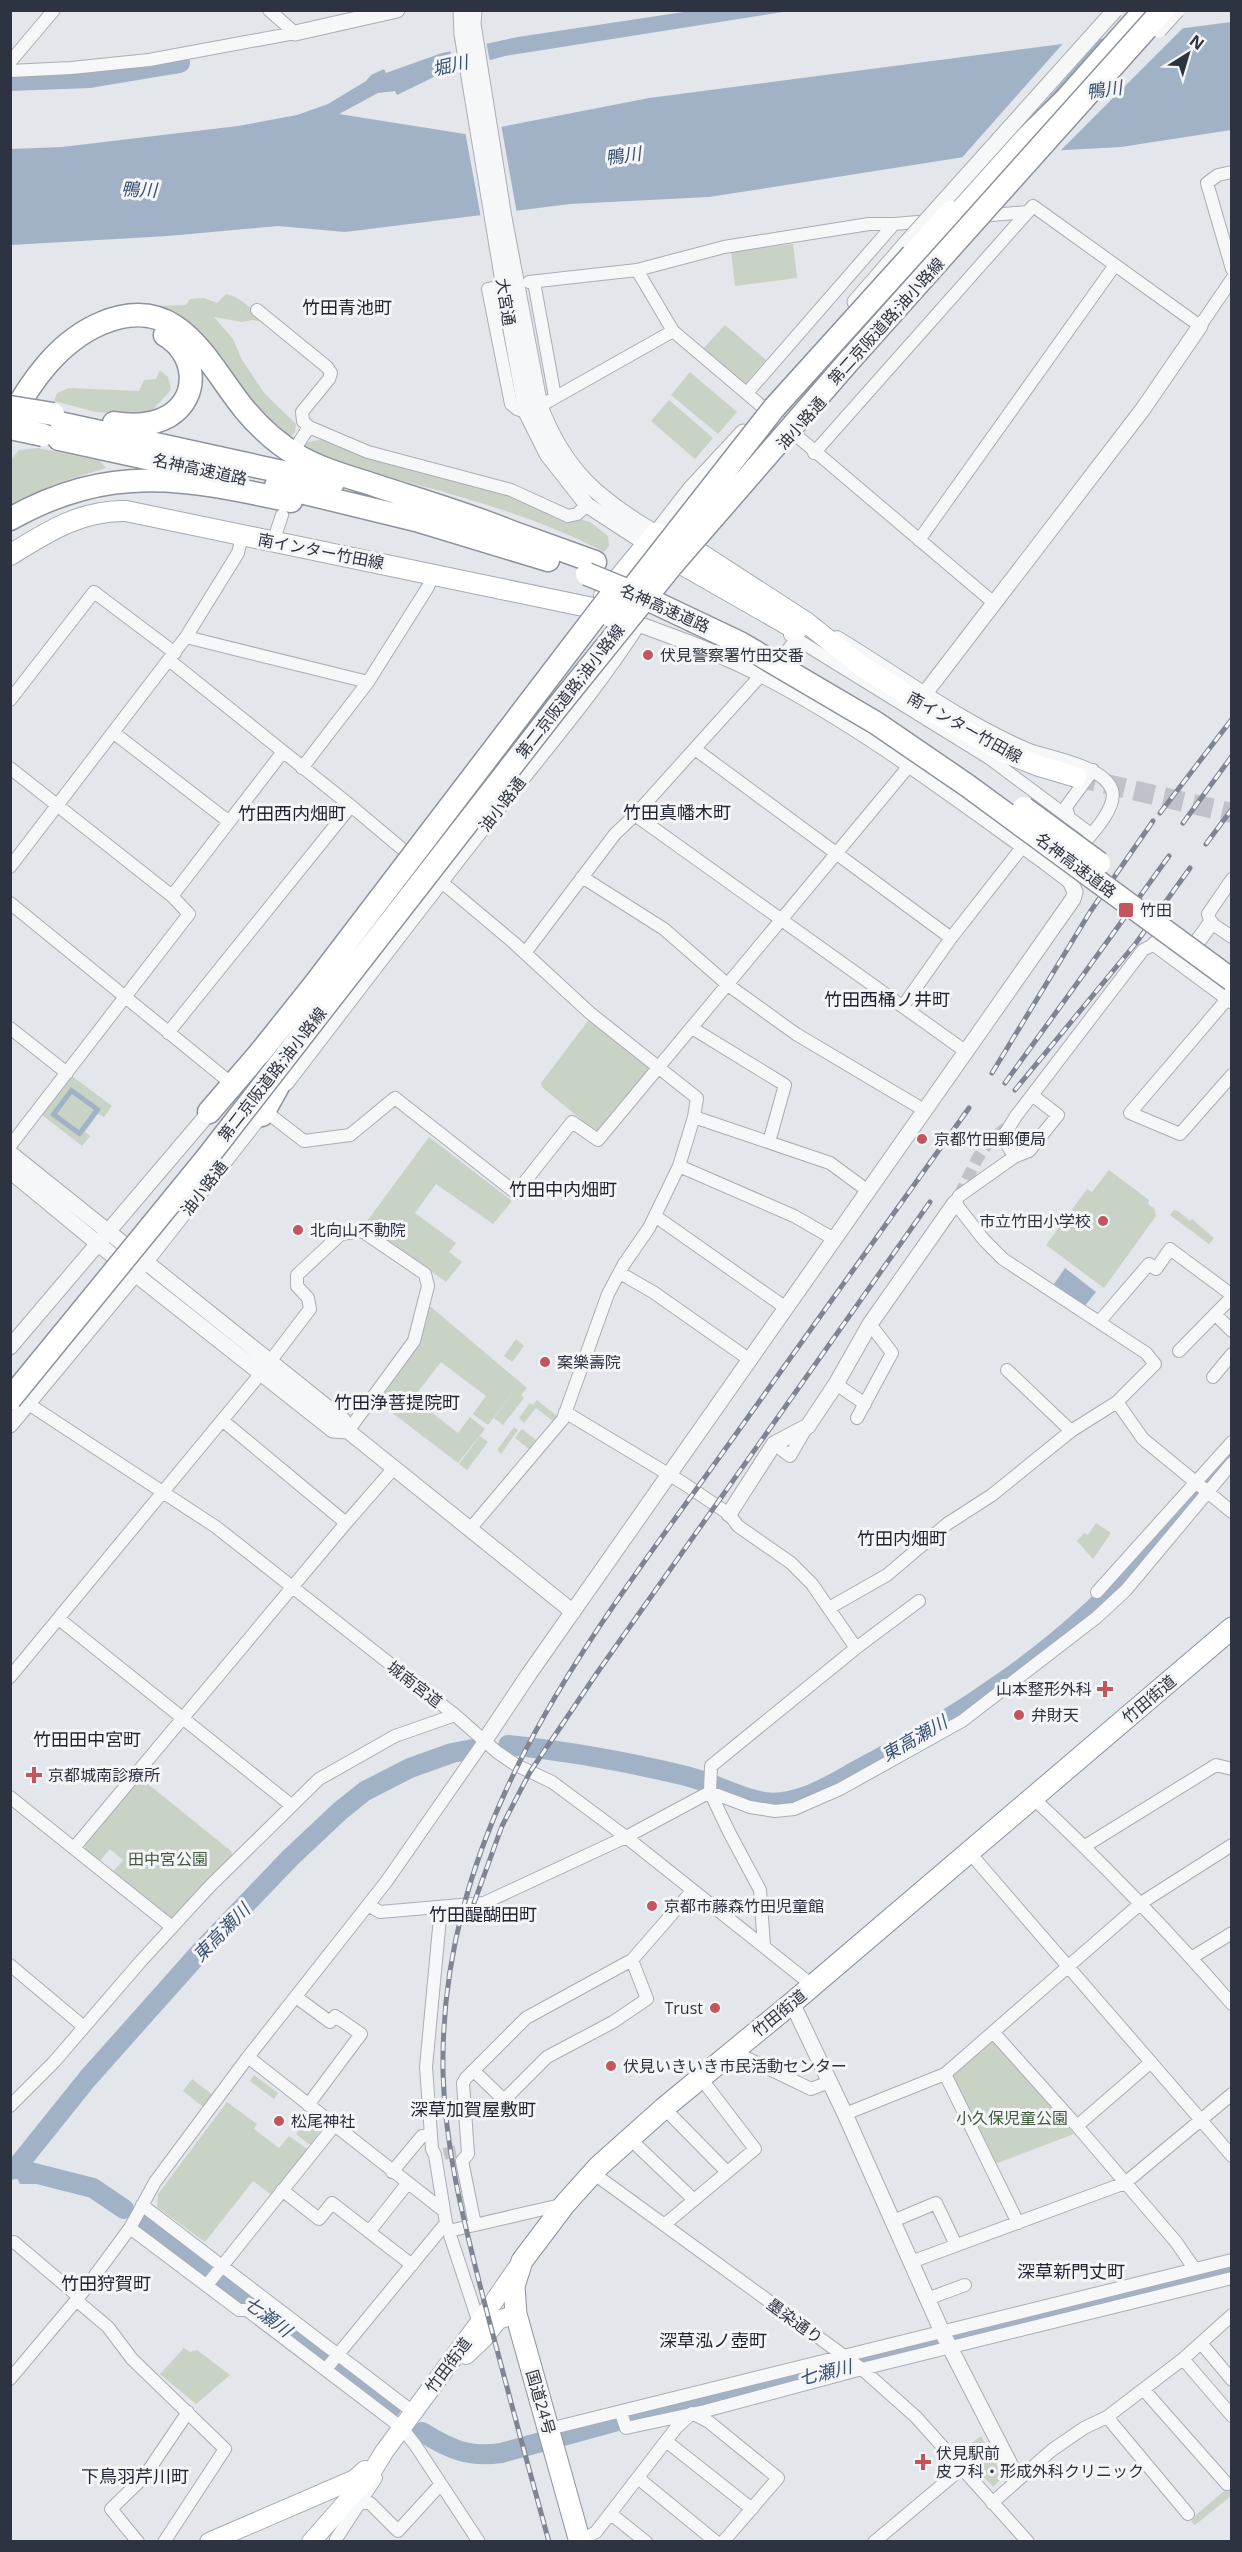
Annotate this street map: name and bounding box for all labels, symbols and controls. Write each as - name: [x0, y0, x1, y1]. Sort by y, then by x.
- north arrow: [1158, 24, 1218, 84]
- text: N: [1185, 29, 1209, 55]
- water label: 堀川: [430, 49, 472, 81]
- water label: 鴨川: [1085, 74, 1125, 103]
- water label: 鴨川: [604, 140, 644, 169]
- water label: 鴨川: [121, 176, 159, 202]
- street label: 第二京阪道路;油小路線: [823, 253, 949, 389]
- street label: 大宮通: [491, 277, 521, 327]
- district label: 竹田青池町: [302, 295, 392, 319]
- street label: 油小路通: [771, 392, 831, 454]
- street label: 名神高速道路: [151, 448, 249, 490]
- street label: 南インター竹田線: [256, 528, 386, 574]
- street label: 名神高速道路: [617, 578, 713, 638]
- street label: 第二京阪道路;油小路線: [511, 620, 629, 762]
- place label: 伏見警察署竹田交番: [660, 644, 804, 666]
- marker: 伏見警察署竹田交番: [641, 648, 655, 662]
- street label: 南インター竹田線: [904, 686, 1026, 768]
- street label: 油小路通: [474, 772, 530, 836]
- district label: 竹田真幡木町: [623, 800, 731, 824]
- district label: 竹田西内畑町: [238, 801, 346, 825]
- street label: 名神高速道路: [1031, 827, 1121, 903]
- place label: 竹田: [1140, 899, 1172, 921]
- marker: 竹田: [1117, 901, 1135, 919]
- district label: 竹田西桶ノ井町: [824, 987, 950, 1011]
- street label: 第二京阪道路;油小路線: [213, 1003, 331, 1145]
- place label: 京都竹田郵便局: [934, 1128, 1046, 1150]
- marker: 京都竹田郵便局: [915, 1132, 929, 1146]
- street label: 油小路通: [176, 1156, 232, 1220]
- district label: 竹田中内畑町: [509, 1177, 617, 1201]
- place label: 市立竹田小学校: [979, 1210, 1091, 1232]
- marker: 市立竹田小学校: [1096, 1214, 1110, 1228]
- place label: 北向山不動院: [310, 1219, 406, 1241]
- marker: 北向山不動院: [291, 1223, 305, 1237]
- place label: 案樂壽院: [557, 1351, 621, 1373]
- marker: 案樂壽院: [538, 1355, 552, 1369]
- district label: 竹田浄菩提院町: [334, 1390, 460, 1414]
- district label: 竹田内畑町: [857, 1526, 947, 1550]
- street label: 城南宮道: [383, 1656, 447, 1712]
- street label: 竹田街道: [1117, 1670, 1181, 1728]
- place label: 山本整形外科: [996, 1678, 1092, 1700]
- marker: 山本整形外科: [1096, 1680, 1114, 1698]
- place label: 弁財天: [1031, 1704, 1079, 1726]
- marker: 弁財天: [1012, 1708, 1026, 1722]
- water label: 東高瀬川: [877, 1709, 953, 1766]
- district label: 竹田田中宮町: [33, 1727, 141, 1751]
- place label: 京都城南診療所: [48, 1764, 160, 1786]
- marker: 京都城南診療所: [25, 1766, 43, 1784]
- park label: 田中宮公園: [128, 1848, 208, 1870]
- place label: 京都市藤森竹田児童館: [664, 1895, 824, 1917]
- water label: 東高瀬川: [187, 1896, 256, 1966]
- marker: 京都市藤森竹田児童館: [645, 1899, 659, 1913]
- district label: 竹田醍醐田町: [429, 1902, 537, 1926]
- street label: 竹田街道: [747, 1984, 811, 2042]
- place label: Trust: [665, 1997, 703, 2019]
- marker: Trust: [708, 2001, 722, 2015]
- place label: 伏見いきいき市民活動センター: [623, 2055, 847, 2077]
- marker: 伏見いきいき市民活動センター: [604, 2059, 618, 2073]
- district label: 深草加賀屋敷町: [410, 2097, 536, 2121]
- park label: 小久保児童公園: [956, 2107, 1068, 2129]
- place label: 松尾神社: [291, 2110, 355, 2132]
- marker: 松尾神社: [272, 2114, 286, 2128]
- district label: 深草新門丈町: [1017, 2259, 1125, 2283]
- district label: 竹田狩賀町: [61, 2271, 151, 2295]
- water label: 七瀬川: [239, 2290, 298, 2343]
- street label: 墨染通り: [763, 2293, 827, 2349]
- district label: 深草泓ノ壺町: [659, 2328, 767, 2352]
- street label: 竹田街道: [420, 2333, 476, 2397]
- water label: 七瀬川: [796, 2353, 856, 2390]
- street label: 国道24号: [521, 2367, 561, 2437]
- place label: 伏見駅前 皮フ科・形成外科クリニック: [936, 2442, 1144, 2482]
- marker: 伏見駅前 皮フ科・形成外科クリニック: [914, 2453, 932, 2471]
- district label: 下鳥羽芹川町: [81, 2464, 189, 2488]

